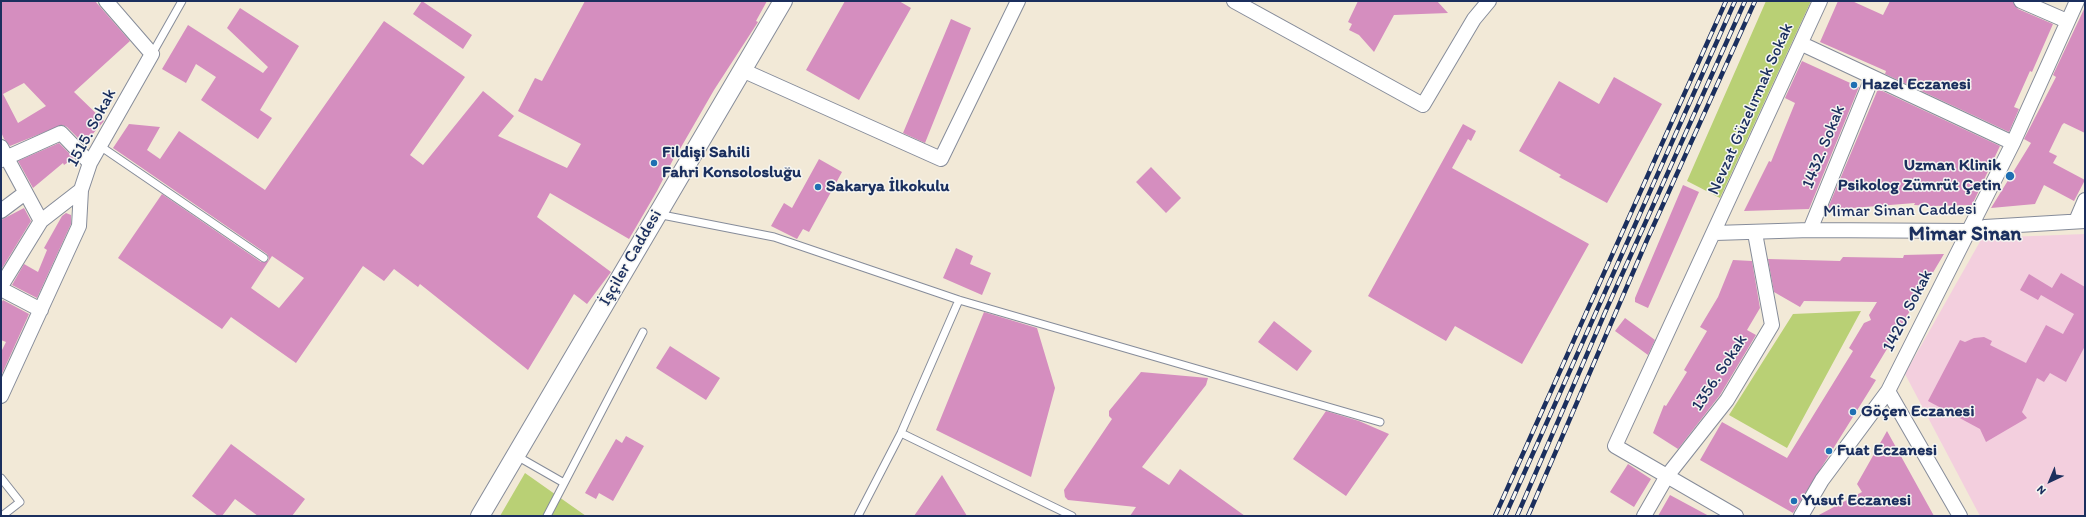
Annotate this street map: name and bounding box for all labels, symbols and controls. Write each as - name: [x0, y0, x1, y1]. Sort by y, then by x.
- street label: Nevzat Güzelırmak Sokak: [1704, 20, 1798, 198]
- place label: Hazel Eczanesi: [1862, 75, 1971, 95]
- marker: Hazel Eczanesi: [1849, 80, 1859, 90]
- street label: 1515. Sokak: [63, 85, 121, 171]
- street label: 1432. Sokak: [1798, 102, 1850, 192]
- place label: Fildişi Sahili Fahri Konsolosluğu: [662, 143, 801, 183]
- place label: Uzman Klinik Psikolog Zümrüt Çetin: [1838, 156, 2001, 196]
- marker: Fildişi Sahili Fahri Konsolosluğu: [649, 158, 659, 168]
- marker: Uzman Klinik Psikolog Zümrüt Çetin: [2004, 170, 2016, 182]
- place label: Sakarya İlkokulu: [826, 177, 950, 197]
- marker: Sakarya İlkokulu: [813, 182, 823, 192]
- street label: Mimar Sinan Caddesi: [1823, 199, 1977, 223]
- street label: İşçiler Caddesi: [595, 206, 667, 310]
- district label: Mimar Sinan: [1908, 222, 2022, 248]
- street label: 1420. Sokak: [1879, 266, 1937, 356]
- street label: 1356. Sokak: [1688, 331, 1752, 415]
- place label: Göçen Eczanesi: [1861, 402, 1974, 422]
- marker: Göçen Eczanesi: [1848, 407, 1858, 417]
- place label: Fuat Eczanesi: [1837, 441, 1937, 461]
- marker: Fuat Eczanesi: [1824, 446, 1834, 456]
- north arrow: [2030, 461, 2070, 501]
- text: N: [2034, 483, 2049, 497]
- place label: Yusuf Eczanesi: [1802, 491, 1911, 511]
- marker: Yusuf Eczanesi: [1789, 496, 1799, 506]

